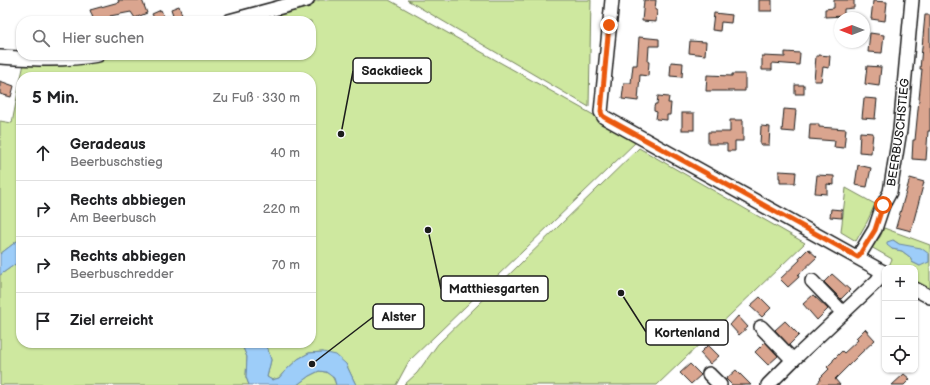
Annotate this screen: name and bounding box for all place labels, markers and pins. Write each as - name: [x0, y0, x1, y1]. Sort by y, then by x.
- callout: Sackdieck: [353, 58, 431, 83]
- callout: Matthiesgarten: [441, 276, 548, 301]
- callout: Alster: [373, 304, 424, 329]
- callout: Kortenland: [646, 320, 728, 345]

